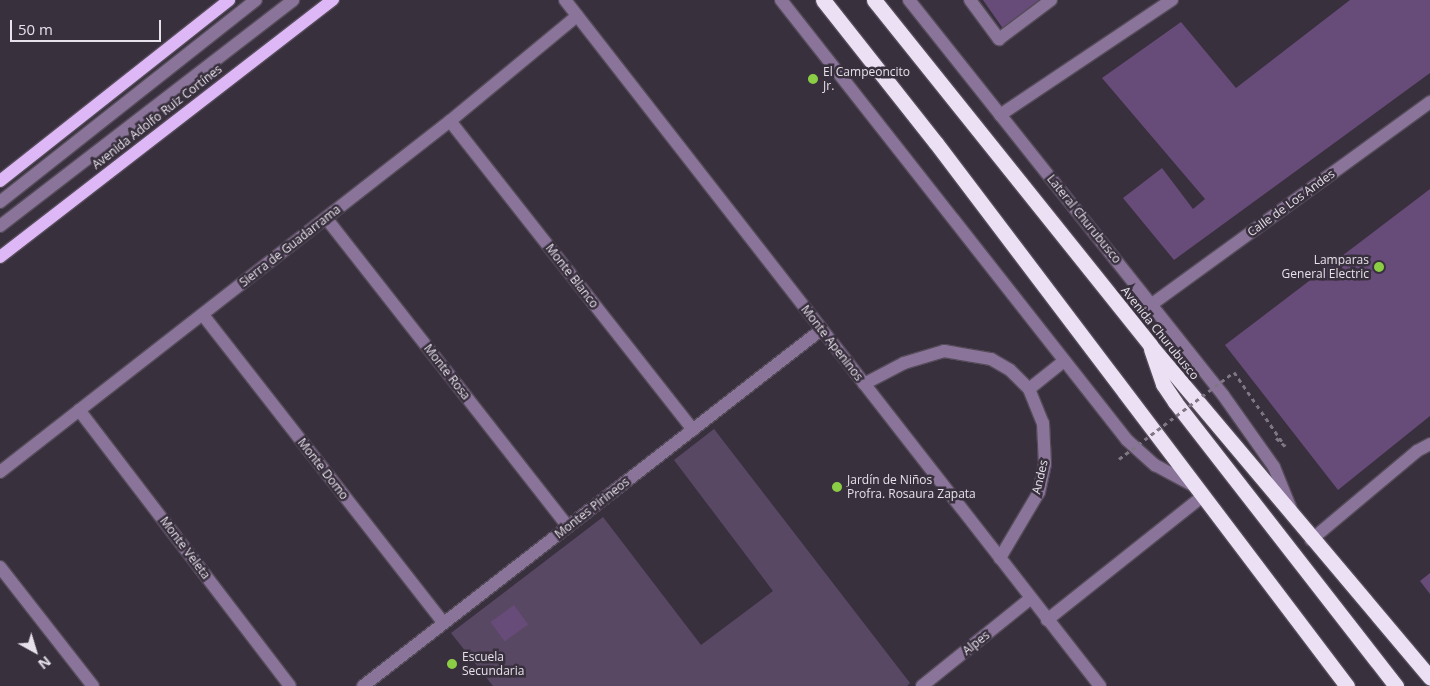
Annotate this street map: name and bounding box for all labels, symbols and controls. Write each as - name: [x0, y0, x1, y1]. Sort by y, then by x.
- scale bar: [12, 10, 164, 42]
- text: 50 m: [18, 19, 53, 39]
- street label: Avenida Adolfo Ruiz Cortínes: [89, 62, 225, 172]
- place label: El Campeoncito Jr.: [823, 65, 910, 93]
- marker: El Campeoncito Jr.: [807, 73, 819, 85]
- street label: Calle de Los Andes: [1245, 166, 1337, 240]
- street label: Lateral Churubusco: [1044, 172, 1124, 266]
- street label: Sierra de Guadarrama: [237, 202, 343, 290]
- street label: Monte Blanco: [543, 241, 601, 311]
- place label: Lamparas General Electric: [1282, 253, 1369, 281]
- marker: Lamparas General Electric: [1373, 261, 1385, 273]
- street label: Avenida Churubusco: [1118, 283, 1202, 383]
- street label: Monte Apeninos: [798, 302, 866, 384]
- street label: Monte Rosa: [421, 341, 473, 403]
- street label: Monte Domo: [295, 436, 351, 502]
- street label: Andes: [1029, 458, 1051, 496]
- place label: Jardín de Niños Profra. Rosaura Zapata: [847, 473, 976, 501]
- street label: Montes Pirineos: [552, 474, 632, 542]
- marker: Jardín de Niños Profra. Rosaura Zapata: [831, 481, 843, 493]
- street label: Monte Veleta: [157, 514, 213, 582]
- north arrow: [10, 626, 60, 676]
- street label: Alpes: [960, 628, 992, 658]
- place label: Escuela Secundaria: [462, 650, 524, 678]
- text: N: [34, 652, 55, 674]
- marker: Escuela Secundaria: [446, 658, 458, 670]

